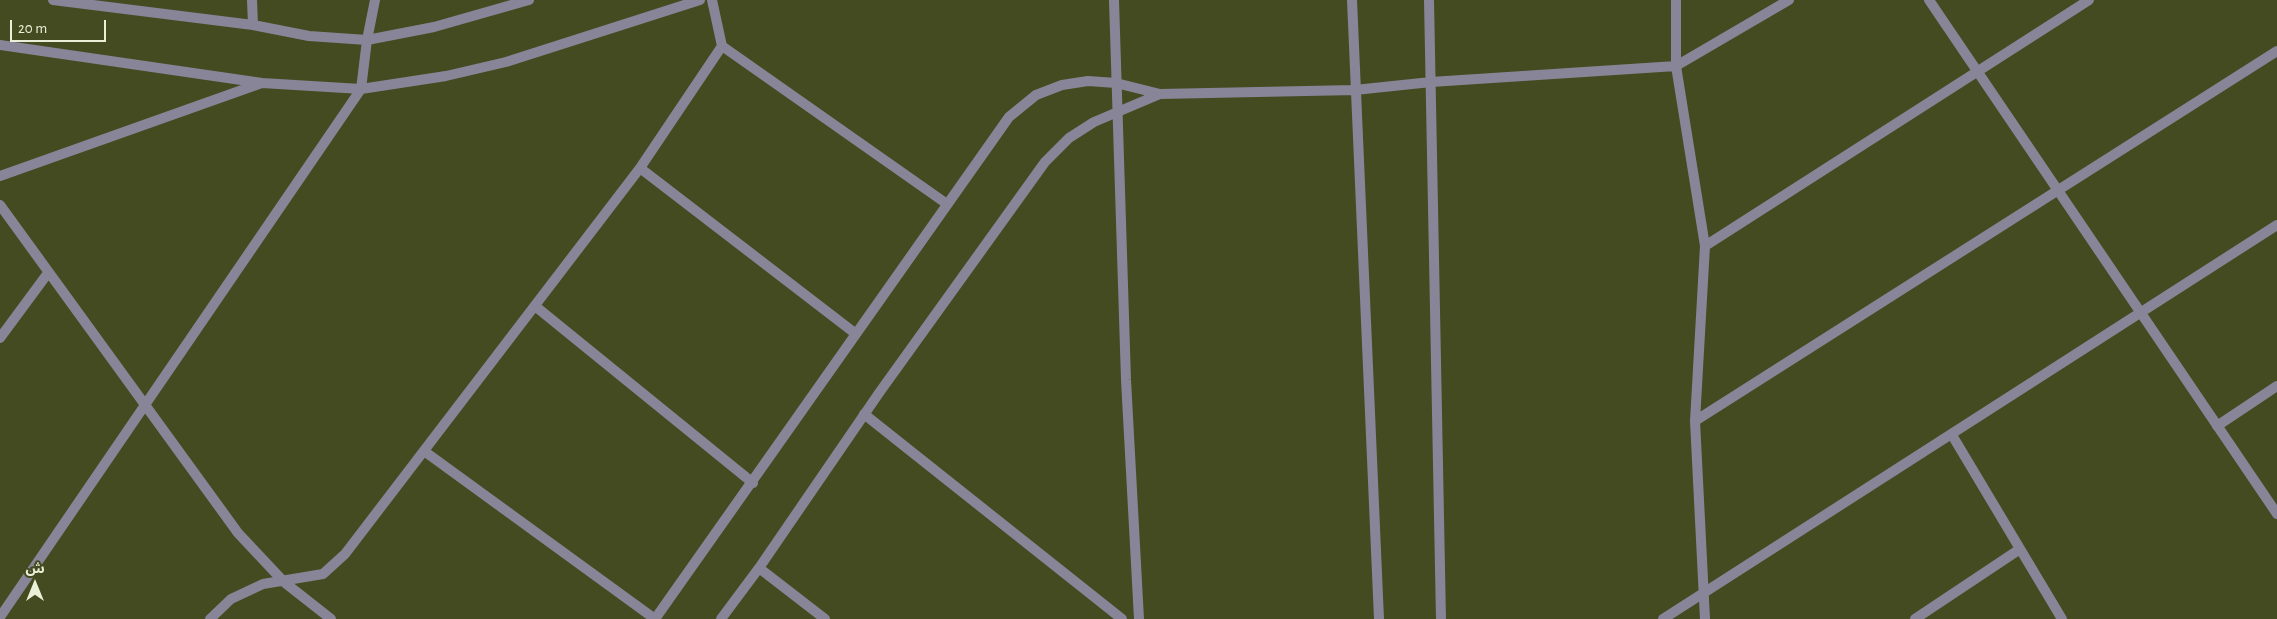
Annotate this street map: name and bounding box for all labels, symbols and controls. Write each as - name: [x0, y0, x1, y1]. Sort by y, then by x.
- scale bar: [12, 10, 109, 42]
- text: 20 m: [18, 21, 47, 36]
- north arrow: [10, 559, 60, 609]
- text: ش: [25, 562, 45, 576]

